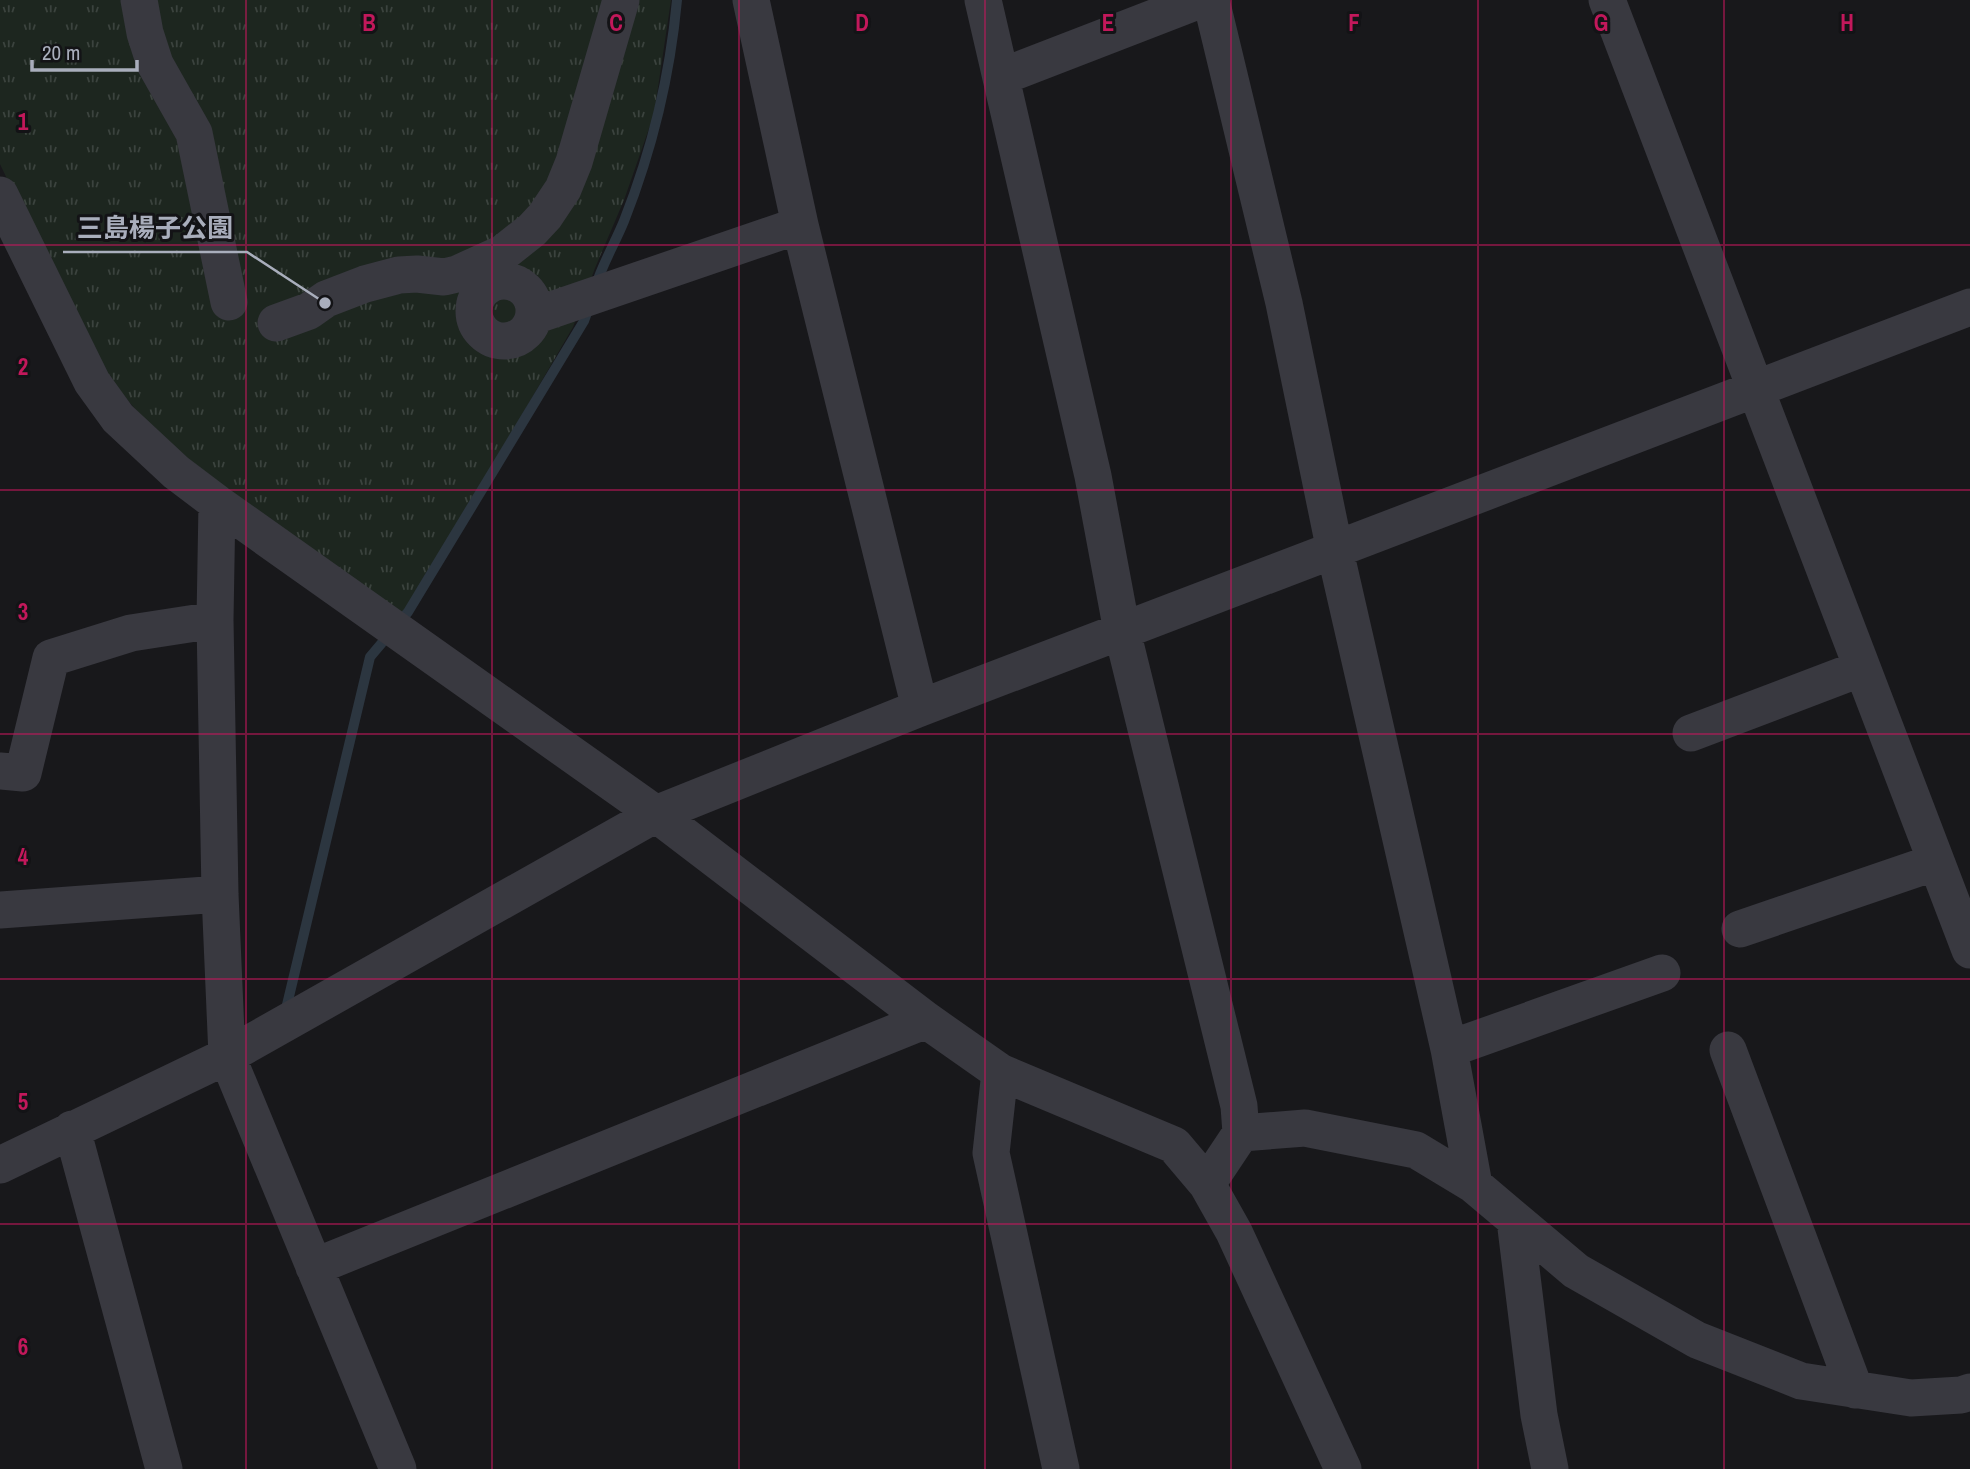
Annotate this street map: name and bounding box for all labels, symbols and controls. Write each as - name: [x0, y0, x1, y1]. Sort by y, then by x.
- text: B: [362, 7, 376, 38]
- text: C: [609, 7, 623, 38]
- text: D: [855, 7, 869, 38]
- text: E: [1102, 7, 1114, 38]
- text: F: [1348, 7, 1360, 38]
- text: G: [1594, 7, 1608, 38]
- text: H: [1840, 7, 1854, 38]
- scale bar: [32, 28, 136, 72]
- text: 20 m: [42, 38, 80, 67]
- text: 1: [18, 106, 29, 137]
- callout: 三島楊子公園: [63, 205, 247, 252]
- text: 三島楊子公園: [77, 210, 233, 245]
- text: 2: [18, 351, 28, 382]
- text: 3: [18, 596, 28, 627]
- text: 4: [18, 841, 29, 872]
- text: 5: [18, 1086, 28, 1117]
- text: 6: [18, 1331, 28, 1362]

